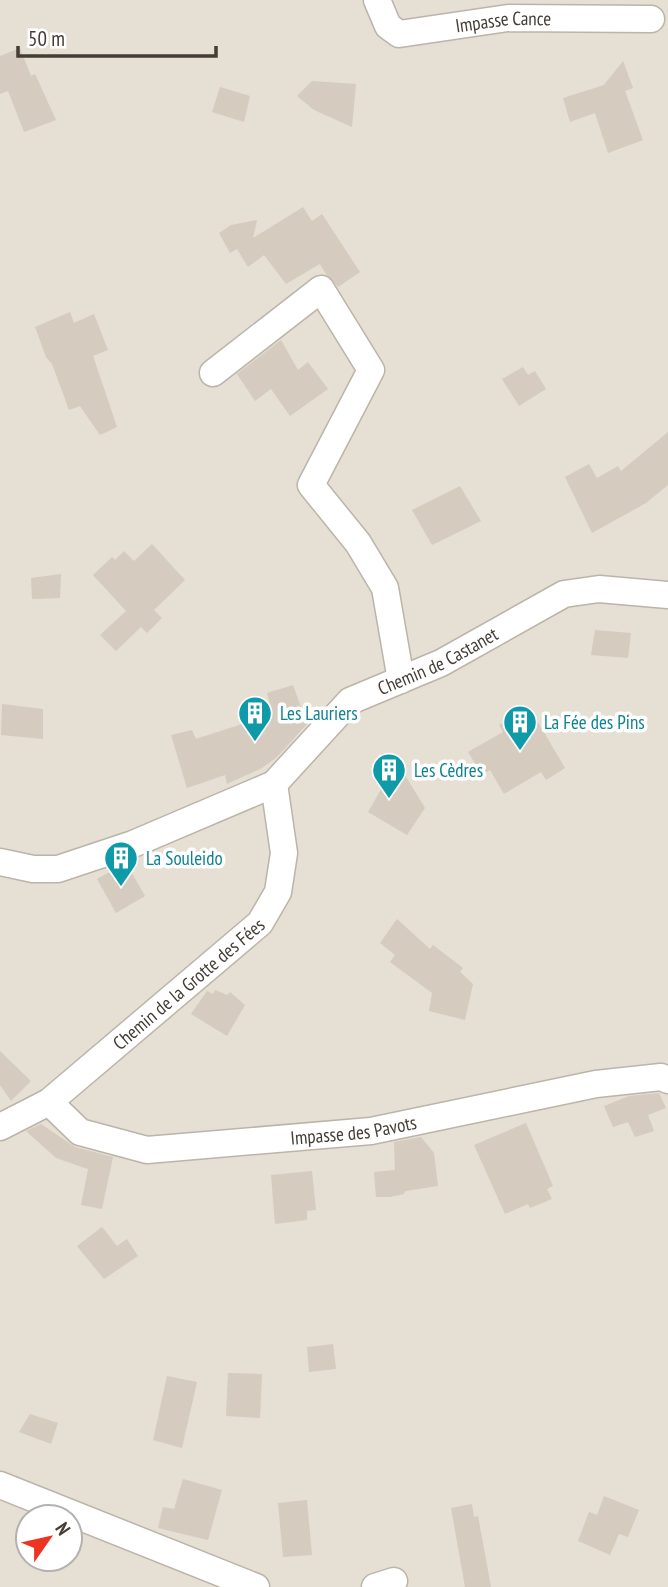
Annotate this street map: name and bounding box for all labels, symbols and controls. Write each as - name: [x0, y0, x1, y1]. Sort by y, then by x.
- street label: Impasse Cance: [454, 6, 551, 38]
- scale bar: [18, 14, 215, 58]
- text: 50 m: [28, 25, 65, 52]
- street label: Chemin de Castanet: [374, 621, 503, 700]
- building icon: Les Lauriers: [236, 694, 274, 743]
- place label: Les Lauriers: [280, 701, 358, 725]
- building icon: La Fée des Pins: [501, 703, 539, 752]
- place label: La Fée des Pins: [544, 710, 645, 734]
- building icon: Les Cèdres: [370, 751, 408, 800]
- place label: Les Cèdres: [414, 758, 483, 782]
- building icon: La Souleido: [102, 839, 140, 888]
- place label: La Souleido: [146, 846, 223, 870]
- street label: Chemin de la Grotte des Fées: [108, 913, 269, 1055]
- street label: Impasse des Pavots: [289, 1110, 419, 1150]
- north arrow: [14, 1503, 84, 1573]
- text: N: [50, 1518, 76, 1539]

